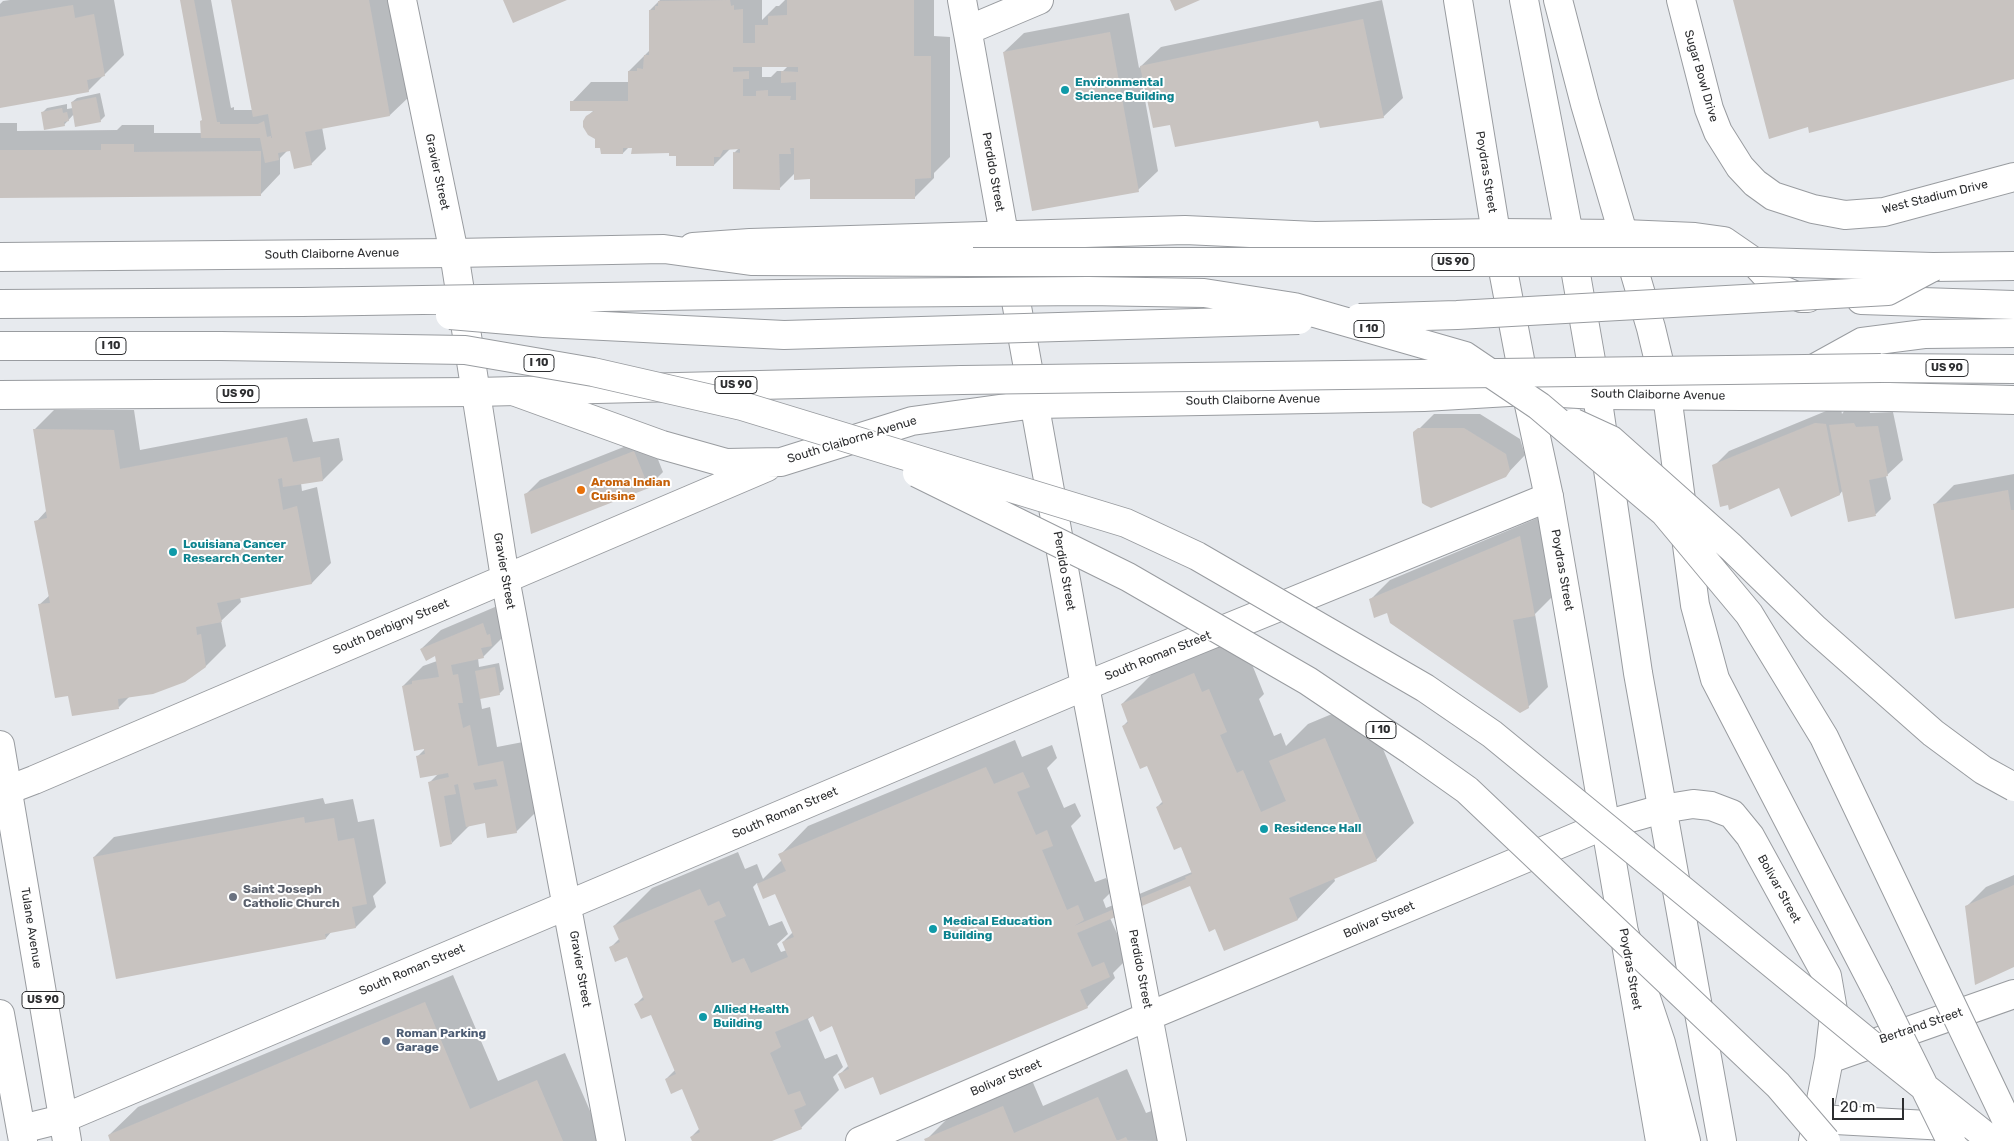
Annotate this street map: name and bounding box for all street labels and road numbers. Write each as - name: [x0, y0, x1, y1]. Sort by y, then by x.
- street label: Sugar Bowl Drive: [1681, 28, 1721, 124]
- street label: Poydras Street: [1472, 130, 1500, 214]
- street label: Perdido Street: [979, 131, 1007, 213]
- street label: Gravier Street: [422, 133, 452, 211]
- street label: West Stadium Drive: [1881, 177, 1989, 217]
- street label: South Claiborne Avenue: [265, 246, 399, 262]
- road number: US 90: [1432, 253, 1474, 270]
- road number: I 10: [1354, 320, 1384, 338]
- road number: I 10: [96, 338, 126, 354]
- road number: I 10: [524, 354, 554, 372]
- road number: US 90: [1926, 359, 1968, 376]
- road number: US 90: [715, 376, 757, 394]
- road number: US 90: [217, 386, 259, 402]
- street label: South Claiborne Avenue: [1591, 387, 1725, 403]
- street label: South Claiborne Avenue: [1186, 392, 1320, 408]
- street label: South Claiborne Avenue: [786, 413, 918, 467]
- street label: Poydras Street: [1548, 528, 1576, 612]
- street label: Perdido Street: [1050, 530, 1078, 612]
- street label: Gravier Street: [490, 532, 518, 610]
- street label: South Derbigny Street: [331, 596, 451, 658]
- street label: South Roman Street: [1103, 628, 1213, 684]
- road number: I 10: [1366, 722, 1396, 738]
- street label: South Roman Street: [730, 784, 840, 842]
- street label: Bolivar Street: [1754, 852, 1804, 926]
- street label: Tulane Avenue: [17, 887, 45, 969]
- street label: Bolivar Street: [1341, 899, 1417, 941]
- street label: Poydras Street: [1616, 927, 1644, 1011]
- street label: Perdido Street: [1125, 928, 1155, 1010]
- street label: Gravier Street: [566, 930, 594, 1008]
- street label: South Roman Street: [357, 941, 467, 999]
- road number: US 90: [22, 992, 64, 1008]
- street label: Bertrand Street: [1877, 1005, 1965, 1047]
- street label: Bolivar Street: [968, 1057, 1044, 1099]

